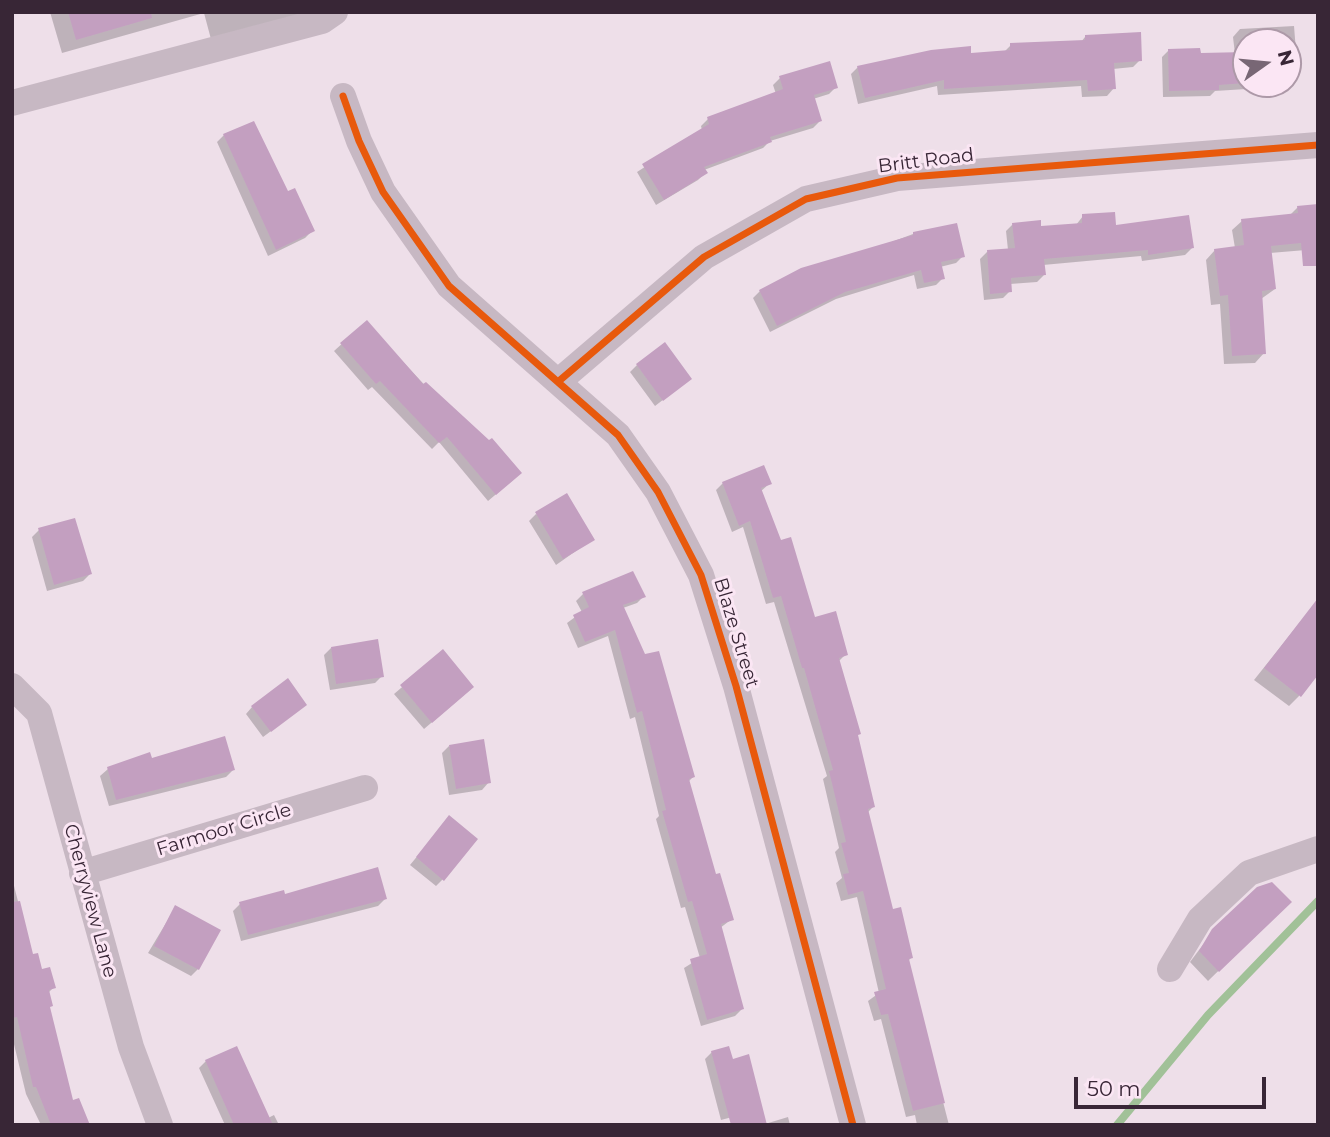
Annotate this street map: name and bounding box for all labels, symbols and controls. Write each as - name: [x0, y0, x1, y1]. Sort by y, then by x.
- north arrow: [1232, 28, 1302, 98]
- text: N: [1273, 48, 1299, 68]
- street label: Britt Road: [877, 144, 975, 178]
- street label: Blaze Street: [708, 575, 764, 691]
- street label: Farmoor Circle: [154, 799, 294, 861]
- street label: Cherryview Lane: [59, 822, 121, 980]
- scale bar: [1078, 1064, 1270, 1108]
- text: 50 m: [1087, 1076, 1141, 1101]

